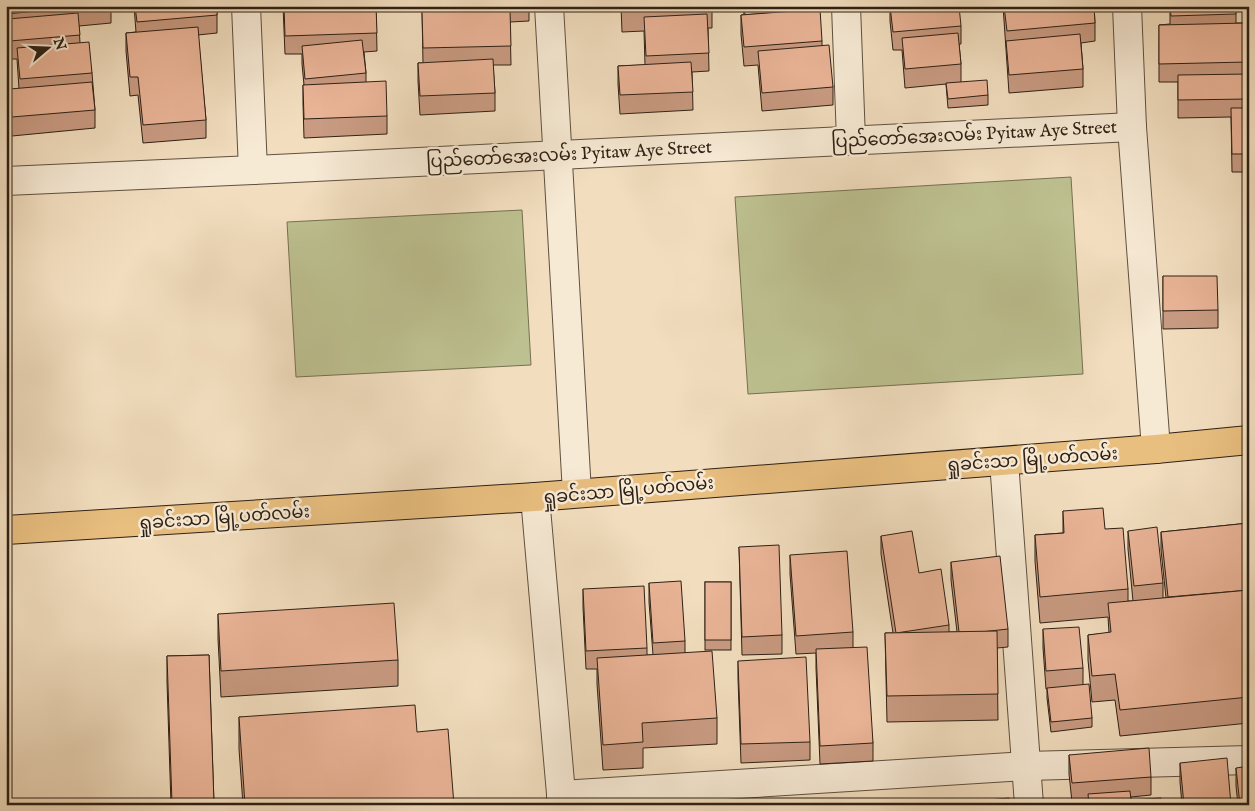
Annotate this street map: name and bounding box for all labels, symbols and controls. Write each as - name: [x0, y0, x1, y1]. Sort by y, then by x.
- north arrow: [22, 22, 72, 72]
- text: N: [49, 34, 70, 53]
- street label: ပြည်တော်အေးလမ်း Pyitaw Aye Street: [831, 114, 1118, 156]
- street label: ပြည်တော်အေးလမ်း Pyitaw Aye Street: [426, 134, 713, 176]
- street label: ရှုခင်းသာ မြို့ပတ်လမ်း: [945, 439, 1119, 480]
- street label: ရှုခင်းသာ မြို့ပတ်လမ်း: [541, 469, 715, 512]
- street label: ရှုခင်းသာ မြို့ပတ်လမ်း: [137, 497, 311, 538]

